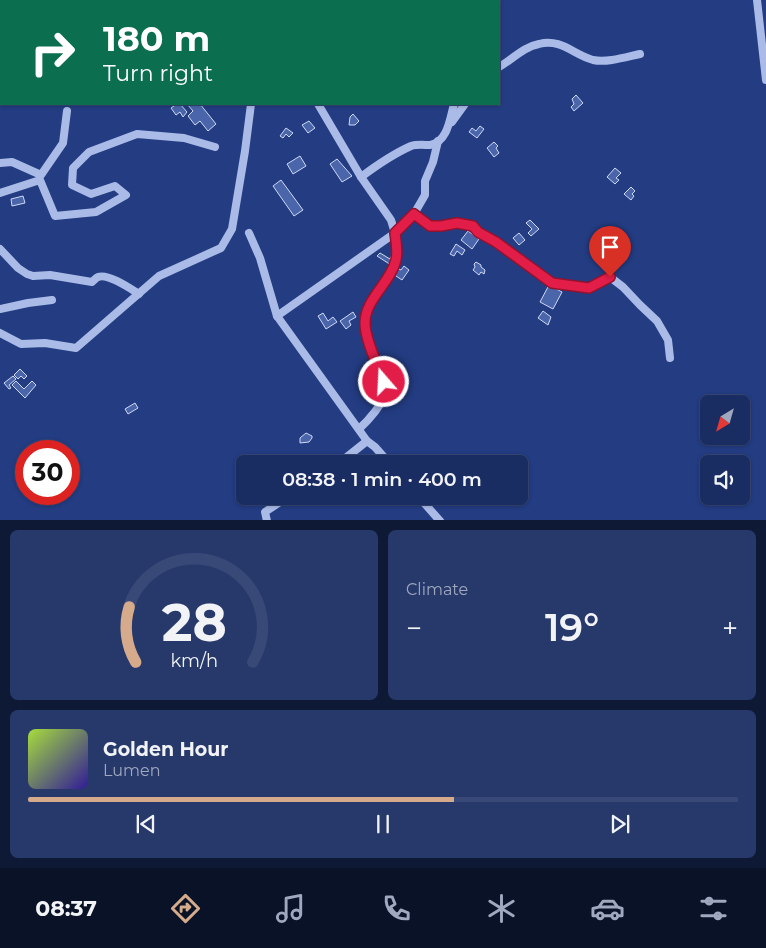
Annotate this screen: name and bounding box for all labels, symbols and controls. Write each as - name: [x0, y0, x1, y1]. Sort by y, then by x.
- text: 180 m: [103, 17, 210, 60]
- icon: right: [20, 20, 85, 85]
- text: Turn right: [103, 60, 213, 87]
- pin: [589, 226, 631, 277]
- icon: arrive: [596, 233, 624, 261]
- position arrow: [357, 355, 409, 407]
- north arrow: [700, 395, 750, 445]
- map controls: [700, 395, 750, 505]
- speed limit sign: 30: [15, 440, 80, 505]
- button: sound: [700, 455, 750, 505]
- text: 08:38 · 1 min · 400 m: [282, 468, 482, 491]
- text: Climate: [406, 580, 468, 599]
- text: 28: [161, 591, 227, 654]
- text: 19°: [545, 604, 599, 651]
- text: −: [406, 611, 422, 645]
- text: +: [722, 611, 738, 645]
- text: km/h: [170, 650, 218, 671]
- text: Golden Hour: [103, 738, 229, 761]
- text: Lumen: [103, 761, 161, 780]
- icon: previous: [132, 810, 160, 838]
- icon: pause: [369, 810, 397, 838]
- icon: next: [606, 810, 634, 838]
- icon: directions: [168, 891, 203, 926]
- icon: music: [273, 891, 308, 926]
- icon: phone: [379, 891, 414, 926]
- icon: climate: [484, 891, 519, 926]
- icon: car: [590, 891, 625, 926]
- icon: filters: [696, 891, 731, 926]
- text: 08:37: [35, 895, 97, 922]

